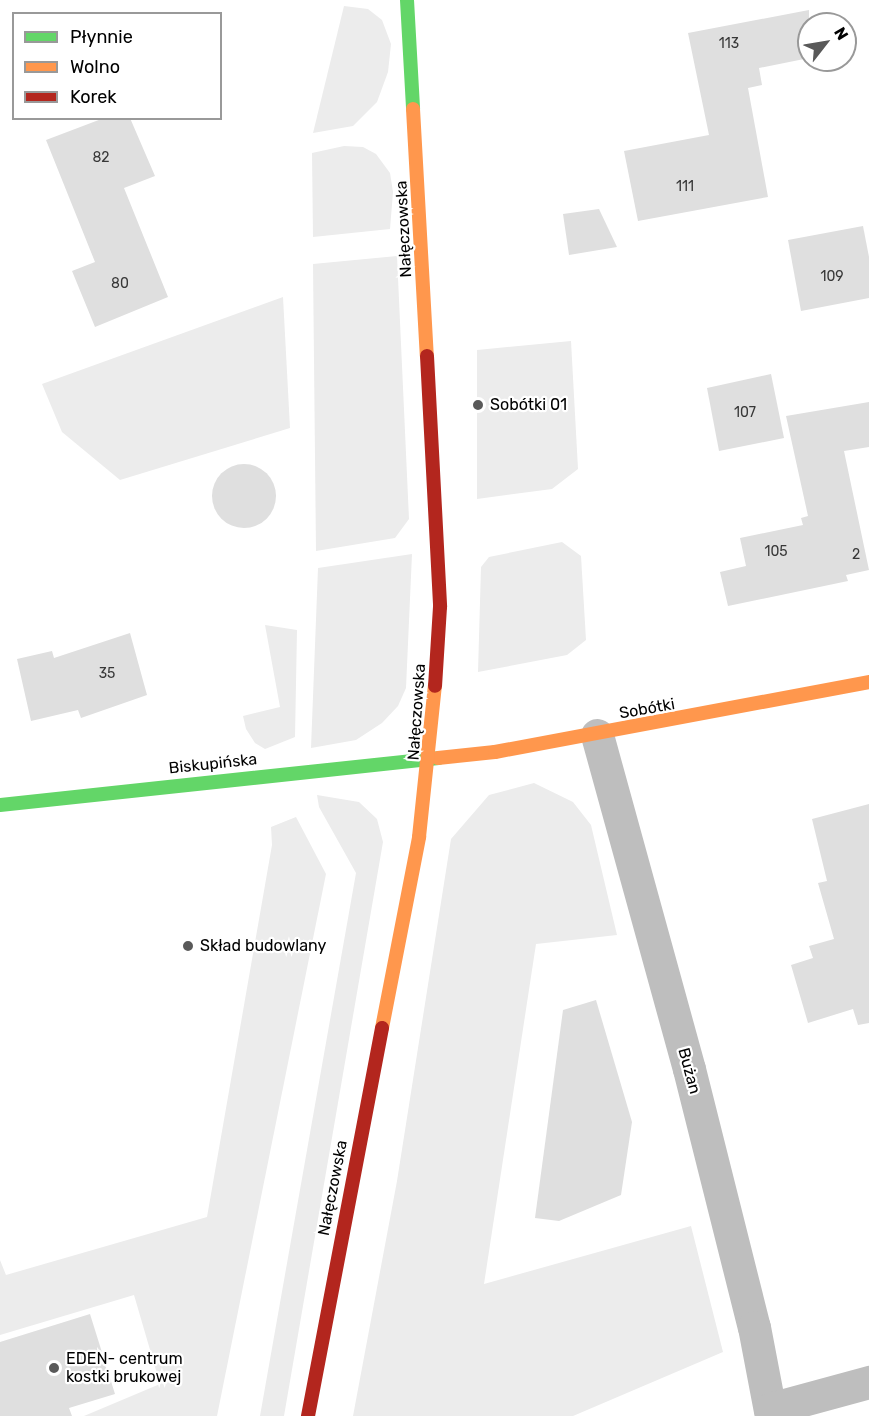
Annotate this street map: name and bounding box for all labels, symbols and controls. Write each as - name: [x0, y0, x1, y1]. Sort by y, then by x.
- legend: [12, 12, 222, 120]
- north arrow: [797, 12, 857, 72]
- text: N: [830, 24, 852, 43]
- text: Płynnie: [70, 26, 133, 48]
- house number: 113: [719, 36, 739, 52]
- text: Wolno: [70, 56, 120, 78]
- text: Korek: [70, 86, 117, 108]
- house number: 82: [92, 150, 110, 166]
- house number: 111: [676, 179, 694, 195]
- street label: Nałęczowska: [392, 180, 416, 278]
- house number: 109: [820, 269, 844, 285]
- house number: 80: [111, 276, 129, 292]
- place label: Sobótki 01: [490, 395, 567, 415]
- marker: Sobótki 01: [471, 398, 485, 412]
- house number: 107: [734, 405, 756, 421]
- house number: 105: [764, 544, 788, 560]
- house number: 2: [852, 547, 860, 563]
- street label: Nałęczowska: [404, 663, 430, 761]
- house number: 35: [99, 666, 115, 682]
- street label: Sobótki: [618, 695, 676, 723]
- street label: Biskupińska: [168, 750, 258, 778]
- place label: Skład budowlany: [200, 936, 326, 956]
- marker: Skład budowlany: [181, 939, 195, 953]
- street label: Bużan: [674, 1046, 704, 1096]
- street label: Nałęczowska: [314, 1139, 352, 1237]
- place label: EDEN- centrum kostki brukowej: [66, 1349, 183, 1387]
- marker: EDEN- centrum kostki brukowej: [47, 1361, 61, 1375]

